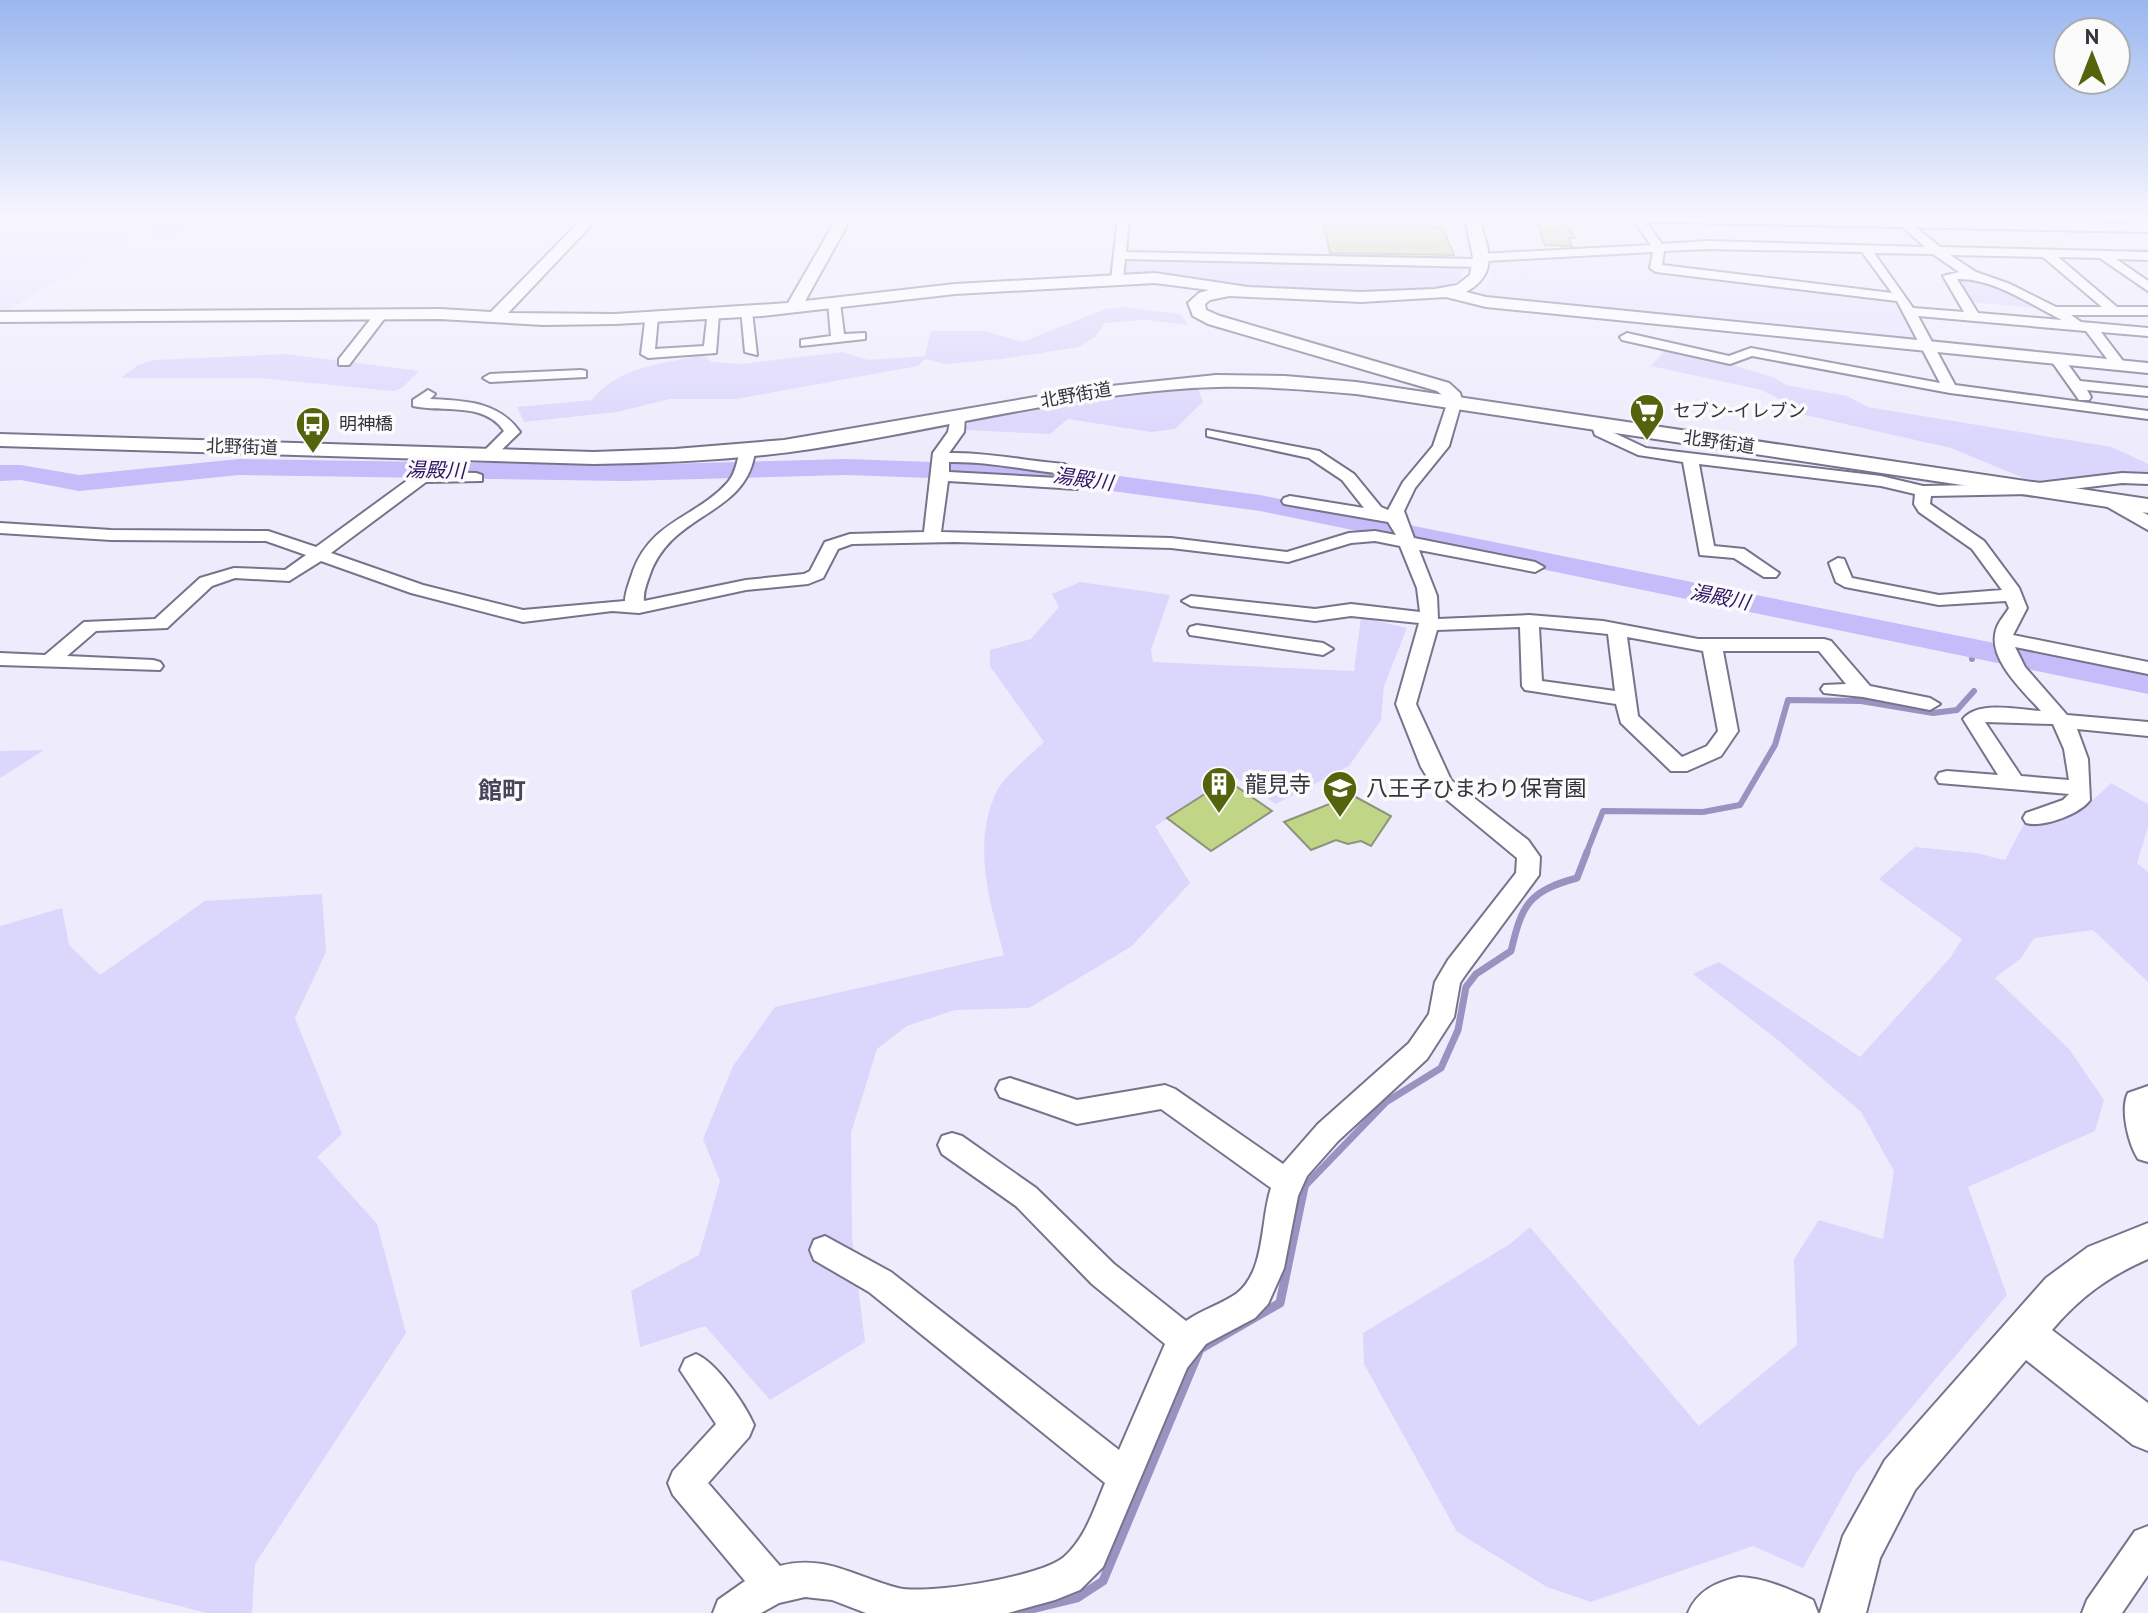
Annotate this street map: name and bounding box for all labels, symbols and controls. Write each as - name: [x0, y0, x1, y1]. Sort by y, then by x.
- north arrow: [2052, 16, 2132, 96]
- text: N: [2085, 22, 2099, 50]
- street label: 北野街道: [1038, 377, 1113, 412]
- supermarket icon: セブン-イレブン: [1628, 392, 1666, 442]
- place label: セブン-イレブン: [1673, 399, 1805, 422]
- bus stop icon: 明神橋: [294, 405, 332, 455]
- place label: 明神橋: [339, 412, 393, 435]
- street label: 北野街道: [1682, 425, 1756, 458]
- street label: 北野街道: [206, 434, 278, 459]
- water label: 湯殿川: [405, 456, 467, 484]
- water label: 湯殿川: [1051, 462, 1116, 496]
- water label: 湯殿川: [1688, 579, 1754, 616]
- building icon: 龍見寺: [1200, 765, 1238, 815]
- school or university icon: 八王子ひまわり保育園: [1321, 769, 1359, 819]
- place label: 龍見寺: [1245, 770, 1311, 798]
- place label: 八王子ひまわり保育園: [1366, 774, 1586, 802]
- district label: 館町: [478, 775, 526, 806]

